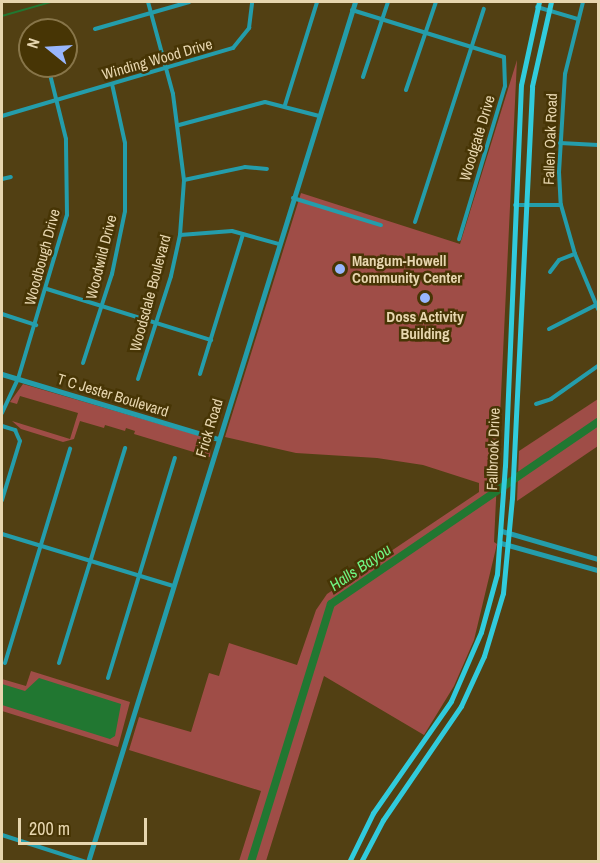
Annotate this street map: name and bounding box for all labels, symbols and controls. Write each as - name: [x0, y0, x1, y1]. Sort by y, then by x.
- north arrow: [18, 18, 78, 78]
- text: N: [21, 35, 45, 51]
- street label: Winding Wood Drive: [100, 35, 214, 83]
- street label: Woodgate Drive: [455, 93, 499, 183]
- street label: Fallen Oak Road: [539, 93, 561, 185]
- street label: Woodbough Drive: [21, 207, 63, 307]
- street label: Woodwild Drive: [82, 213, 120, 301]
- street label: Woodsdale Boulevard: [126, 233, 174, 353]
- place label: Mangum-Howell Community Center: [352, 251, 462, 286]
- marker: Mangum-Howell Community Center: [333, 262, 347, 276]
- marker: Doss Activity Building: [418, 291, 432, 305]
- place label: Doss Activity Building: [386, 307, 464, 342]
- street label: T C Jester Boulevard: [55, 370, 171, 420]
- street label: Frick Road: [192, 397, 226, 459]
- street label: Fallbrook Drive: [483, 407, 503, 491]
- water label: Halls Bayou: [326, 539, 394, 595]
- scale bar: [21, 806, 150, 844]
- text: 200 m: [29, 816, 70, 841]

